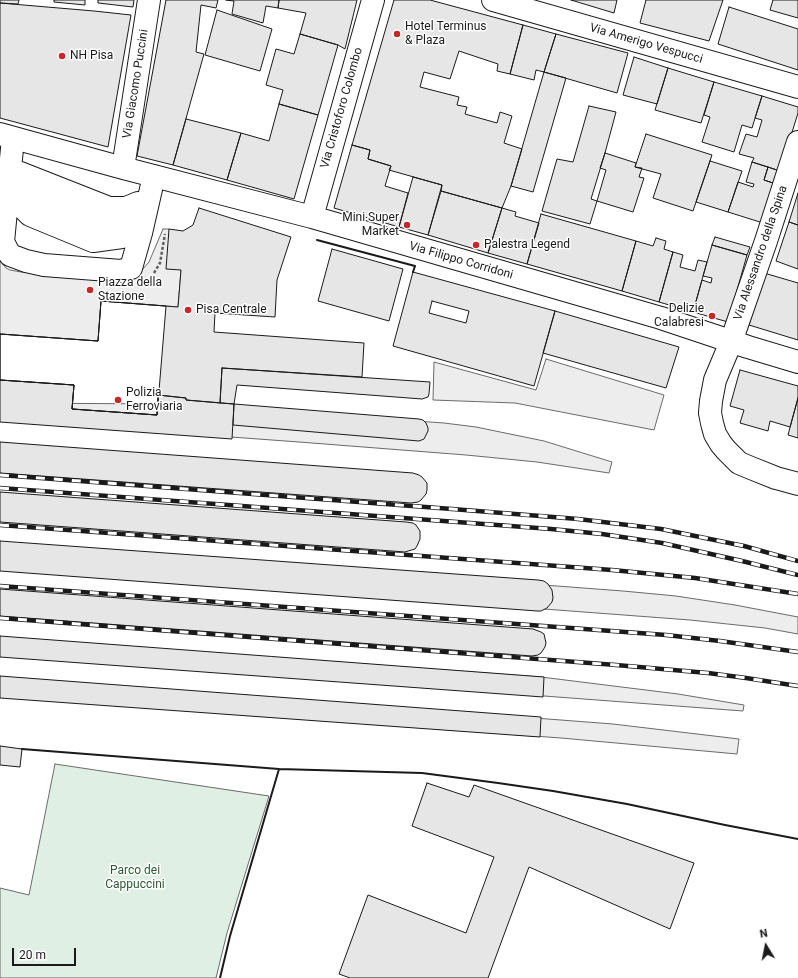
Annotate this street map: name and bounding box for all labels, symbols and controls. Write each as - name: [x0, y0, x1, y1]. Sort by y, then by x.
- place label: Hotel Terminus & Plaza: [405, 20, 486, 48]
- street label: Via Amerigo Vespucci: [588, 21, 704, 67]
- street label: Via Giacomo Puccini: [120, 28, 152, 140]
- marker: Hotel Terminus & Plaza: [392, 29, 402, 39]
- street label: Via Cristoforo Colombo: [318, 46, 366, 170]
- place label: NH Pisa: [70, 49, 113, 63]
- marker: NH Pisa: [57, 51, 67, 61]
- street label: Via Alessandro della Spina: [731, 184, 791, 322]
- place label: Mini Super Market: [342, 211, 399, 239]
- marker: Mini Super Market: [402, 220, 412, 230]
- place label: Palestra Legend: [484, 238, 570, 252]
- street label: Via Filippo Corridoni: [407, 239, 515, 283]
- marker: Palestra Legend: [471, 240, 481, 250]
- place label: Piazza della Stazione: [98, 276, 162, 304]
- marker: Piazza della Stazione: [85, 285, 95, 295]
- place label: Delizie Calabresi: [654, 302, 704, 330]
- place label: Pisa Centrale: [196, 303, 267, 317]
- marker: Pisa Centrale: [183, 305, 193, 315]
- marker: Delizie Calabresi: [707, 311, 717, 321]
- place label: Polizia Ferroviaria: [126, 386, 182, 414]
- marker: Polizia Ferroviaria: [113, 395, 123, 405]
- park label: Parco dei Cappuccini: [105, 864, 165, 892]
- north arrow: [746, 926, 786, 966]
- text: N: [759, 927, 769, 941]
- scale bar: [14, 940, 78, 966]
- text: 20 m: [19, 948, 46, 962]

